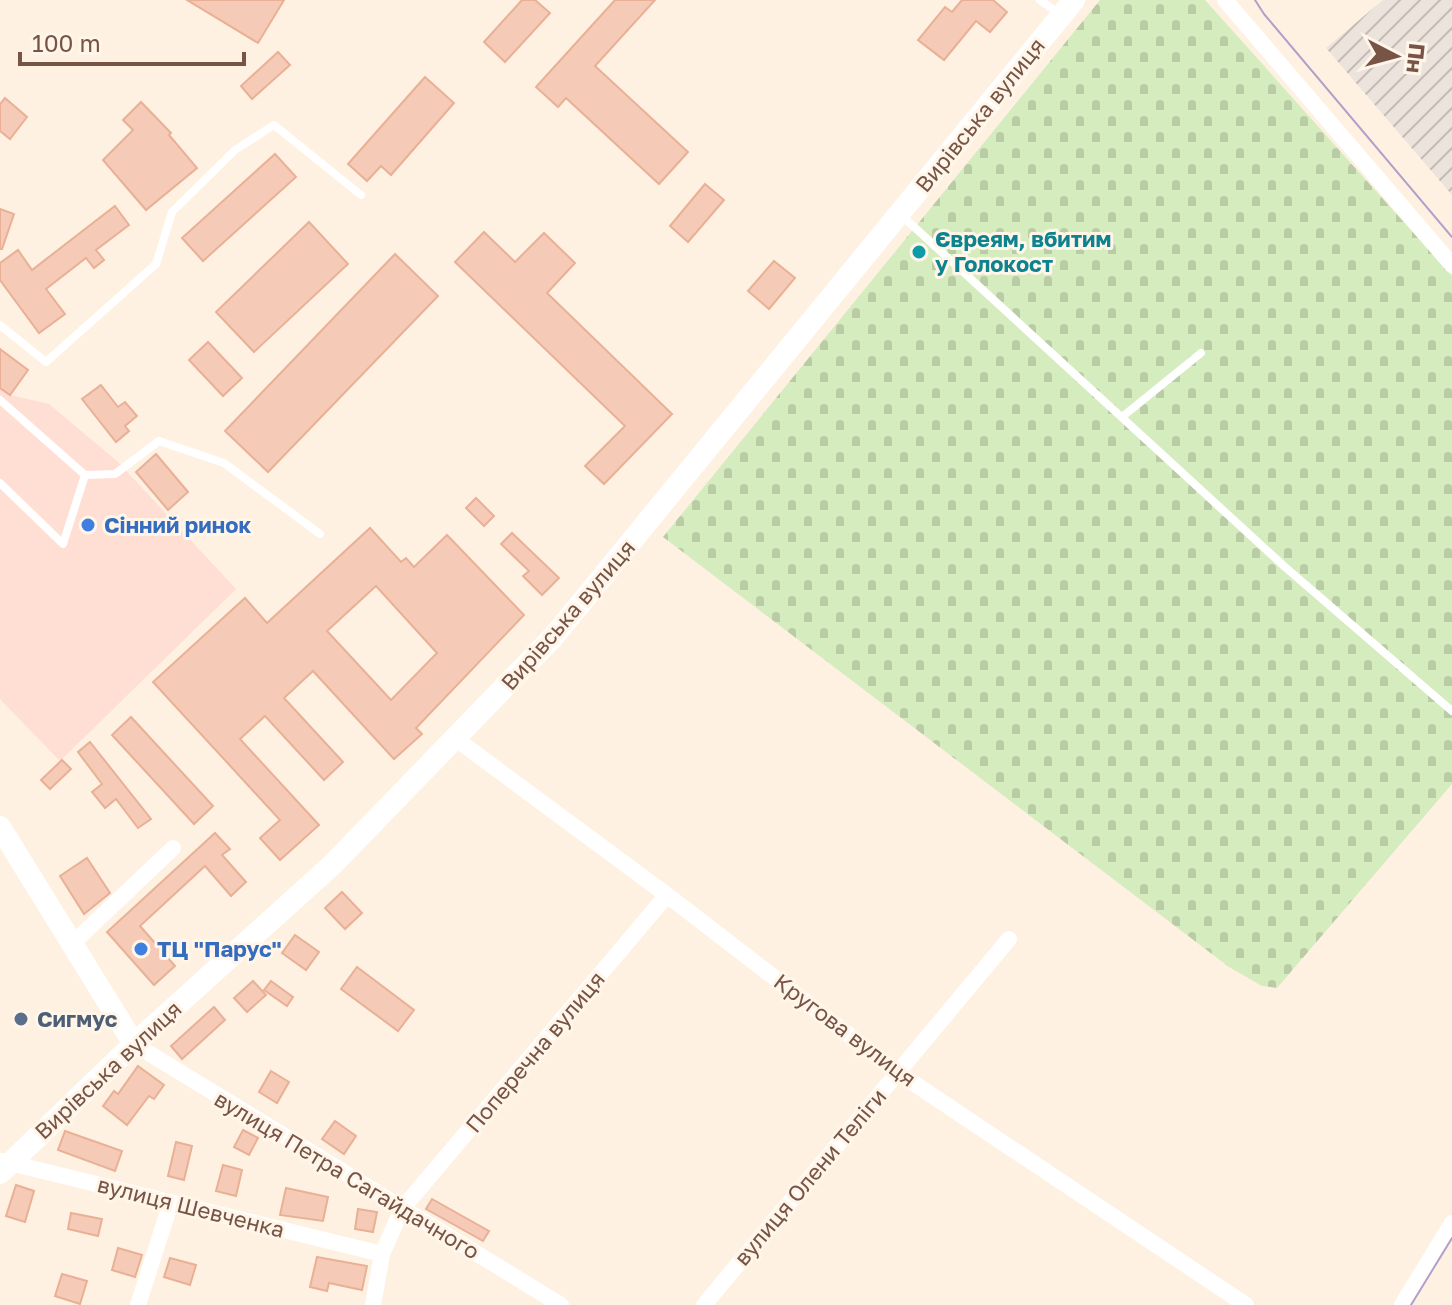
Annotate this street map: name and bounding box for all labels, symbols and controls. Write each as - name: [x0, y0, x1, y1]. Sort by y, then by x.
- scale bar: [20, 16, 244, 66]
- north arrow: [1356, 16, 1436, 96]
- text: 100 m: [32, 28, 101, 57]
- street label: Вирівська вулиця: [909, 32, 1050, 197]
- text: Пн: [1401, 42, 1431, 74]
- place label: Євреям, вбитим у Голокост: [935, 225, 1111, 277]
- marker: Євреям, вбитим у Голокост: [910, 243, 928, 261]
- place label: Сінний ринок: [104, 511, 251, 538]
- marker: Сінний ринок: [79, 516, 97, 534]
- street label: Вирівська вулиця: [495, 534, 640, 695]
- place label: ТЦ "Парус": [157, 935, 282, 962]
- marker: ТЦ "Парус": [132, 940, 150, 958]
- street label: Поперечна вулиця: [459, 966, 610, 1138]
- street label: Кругова вулиця: [769, 967, 922, 1092]
- street label: Вирівська вулиця: [29, 995, 187, 1144]
- place label: Сигмус: [37, 1005, 118, 1032]
- marker: Сигмус: [12, 1010, 30, 1028]
- street label: вулиця Олени Теліги: [728, 1083, 891, 1270]
- street label: вулиця Петра Сагайдачного: [210, 1085, 485, 1264]
- street label: вулиця Шевченка: [95, 1170, 287, 1243]

